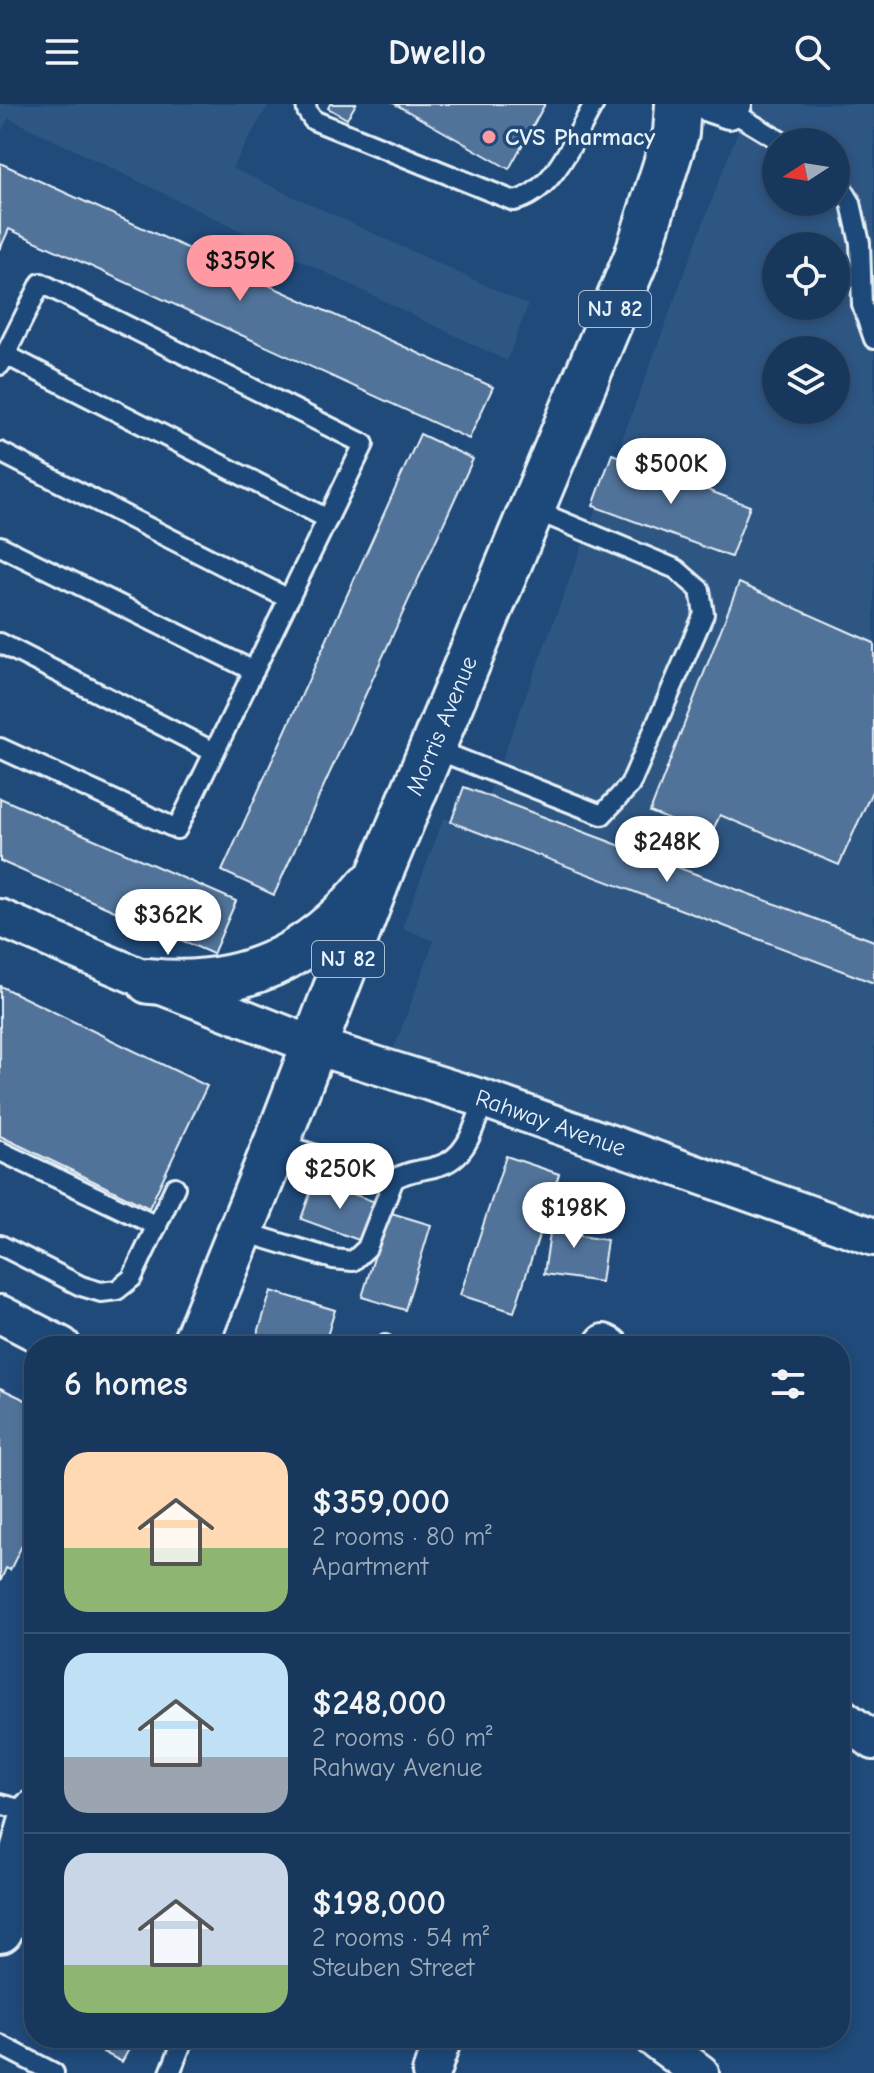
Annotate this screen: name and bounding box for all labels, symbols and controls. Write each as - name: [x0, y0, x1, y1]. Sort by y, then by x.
- icon: menu: [40, 30, 84, 74]
- icon: search: [790, 30, 834, 74]
- text: Dwello: [388, 32, 486, 73]
- place label: CVS Pharmacy: [505, 123, 655, 151]
- marker: CVS Pharmacy: [480, 128, 498, 146]
- north arrow: [762, 128, 850, 216]
- map controls: [762, 128, 850, 424]
- button: locate: [762, 232, 850, 320]
- pin: $359K: [184, 235, 296, 303]
- text: $359K: [205, 246, 275, 276]
- road number: NJ 82: [579, 291, 651, 327]
- button: layers: [762, 336, 850, 424]
- pin: $500K: [615, 438, 727, 506]
- text: $500K: [634, 449, 708, 479]
- street label: Morris Avenue: [400, 652, 483, 800]
- pin: $248K: [611, 816, 723, 884]
- text: $248K: [633, 827, 701, 857]
- pin: $362K: [112, 889, 224, 957]
- text: $362K: [133, 900, 203, 930]
- road number: NJ 82: [312, 941, 384, 977]
- street label: Rahway Avenue: [472, 1083, 630, 1162]
- pin: $250K: [284, 1143, 396, 1211]
- text: $250K: [304, 1154, 376, 1184]
- pin: $198K: [518, 1182, 630, 1250]
- text: $198K: [540, 1193, 608, 1223]
- icon: filters: [766, 1362, 810, 1406]
- text: 6 homes: [64, 1364, 188, 1404]
- text: $359,000: [312, 1482, 450, 1522]
- icon: home: [128, 1484, 224, 1580]
- text: 2 rooms · 80 m²: [312, 1522, 492, 1552]
- text: Apartment: [312, 1552, 428, 1582]
- text: $248,000: [312, 1683, 447, 1723]
- icon: home: [128, 1685, 224, 1781]
- text: 2 rooms · 60 m²: [312, 1723, 493, 1753]
- text: Rahway Avenue: [312, 1753, 483, 1783]
- text: $198,000: [312, 1883, 446, 1923]
- icon: home: [128, 1885, 224, 1981]
- text: 2 rooms · 54 m²: [312, 1923, 489, 1953]
- text: Steuben Street: [312, 1953, 474, 1983]

